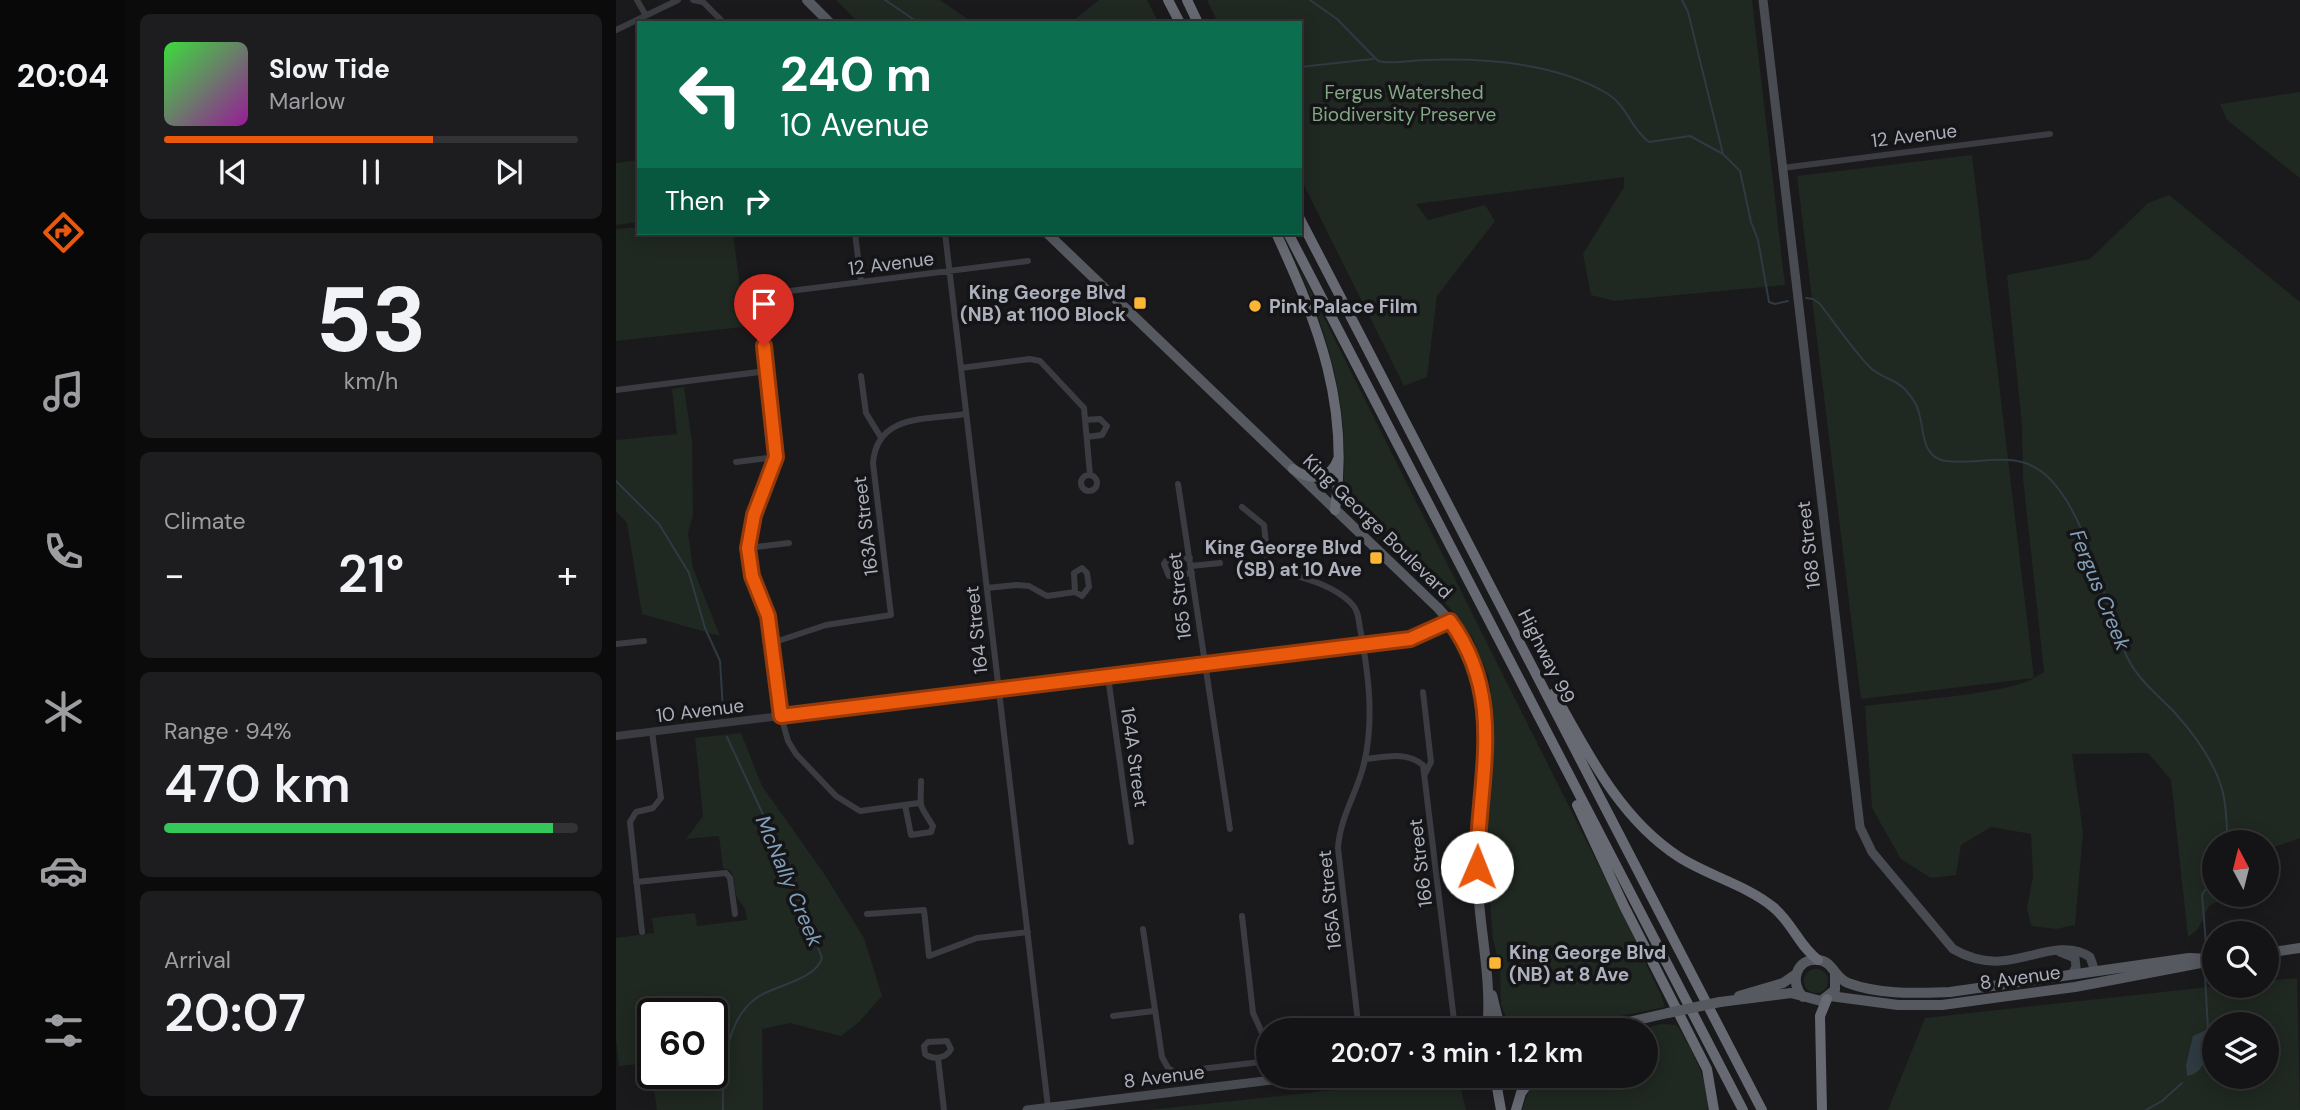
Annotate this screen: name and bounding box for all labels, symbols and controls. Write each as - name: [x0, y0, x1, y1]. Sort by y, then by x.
- text: 240 m: [780, 42, 932, 106]
- icon: left: [665, 49, 756, 140]
- text: Slow Tide: [269, 52, 390, 86]
- text: 20:04: [17, 55, 109, 97]
- park label: Fergus Watershed Biodiversity Preserve: [1312, 80, 1496, 127]
- text: Marlow: [269, 86, 345, 116]
- text: 10 Avenue: [780, 104, 929, 146]
- street label: 12 Avenue: [1870, 118, 1959, 153]
- icon: previous: [214, 153, 252, 191]
- icon: pause: [352, 153, 390, 191]
- icon: next: [490, 153, 528, 191]
- icon: right: [738, 182, 776, 220]
- text: Then: [665, 184, 724, 218]
- icon: directions: [39, 208, 88, 257]
- street label: 12 Avenue: [847, 246, 936, 281]
- text: 53: [315, 261, 427, 379]
- pin: [734, 274, 794, 346]
- place label: King George Blvd (NB) at 1100 Block: [960, 280, 1126, 327]
- icon: arrive: [745, 285, 783, 323]
- place label: Pink Palace Film: [1269, 294, 1418, 319]
- marker: King George Blvd (NB) at 1100 Block: [1132, 295, 1148, 311]
- marker: Pink Palace Film: [1247, 298, 1263, 314]
- text: km/h: [344, 366, 398, 396]
- icon: music: [39, 367, 88, 416]
- street label: King George Boulevard: [1298, 449, 1458, 604]
- street label: 163A Street: [847, 475, 884, 577]
- street label: 168 Street: [1791, 500, 1826, 590]
- text: Climate: [164, 506, 246, 536]
- water label: Fergus Creek: [2063, 525, 2137, 655]
- icon: phone: [39, 527, 88, 576]
- place label: King George Blvd (SB) at 10 Ave: [1205, 535, 1362, 582]
- text: 21°: [338, 540, 404, 608]
- text: −: [164, 550, 185, 600]
- text: +: [557, 550, 578, 600]
- marker: King George Blvd (SB) at 10 Ave: [1368, 550, 1384, 566]
- street label: 165 Street: [1162, 551, 1197, 641]
- street label: 164 Street: [959, 585, 994, 675]
- street label: Highway 99: [1512, 605, 1581, 708]
- icon: climate: [39, 687, 88, 736]
- street label: 10 Avenue: [655, 693, 746, 728]
- street label: 164A Street: [1115, 705, 1154, 809]
- text: Range · 94%: [164, 716, 292, 746]
- text: 470 km: [164, 750, 351, 818]
- water label: McNally Creek: [749, 811, 829, 951]
- street label: 166 Street: [1403, 817, 1438, 908]
- position arrow: [1440, 830, 1514, 904]
- north arrow: [2202, 830, 2278, 906]
- map controls: [2202, 830, 2279, 1089]
- icon: car: [39, 846, 88, 895]
- street label: 165A Street: [1312, 849, 1347, 951]
- button: search: [2202, 921, 2279, 998]
- place label: King George Blvd (NB) at 8 Ave: [1509, 940, 1666, 987]
- text: Arrival: [164, 945, 231, 975]
- marker: King George Blvd (NB) at 8 Ave: [1487, 955, 1503, 971]
- street label: 8 Avenue: [1978, 959, 2062, 996]
- text: 20:07: [164, 979, 306, 1047]
- speed limit sign: 60: [637, 998, 728, 1089]
- icon: filters: [39, 1006, 88, 1055]
- button: layers: [2202, 1012, 2279, 1089]
- text: 20:07 · 3 min · 1.2 km: [1331, 1036, 1583, 1070]
- street label: 8 Avenue: [1122, 1059, 1206, 1094]

